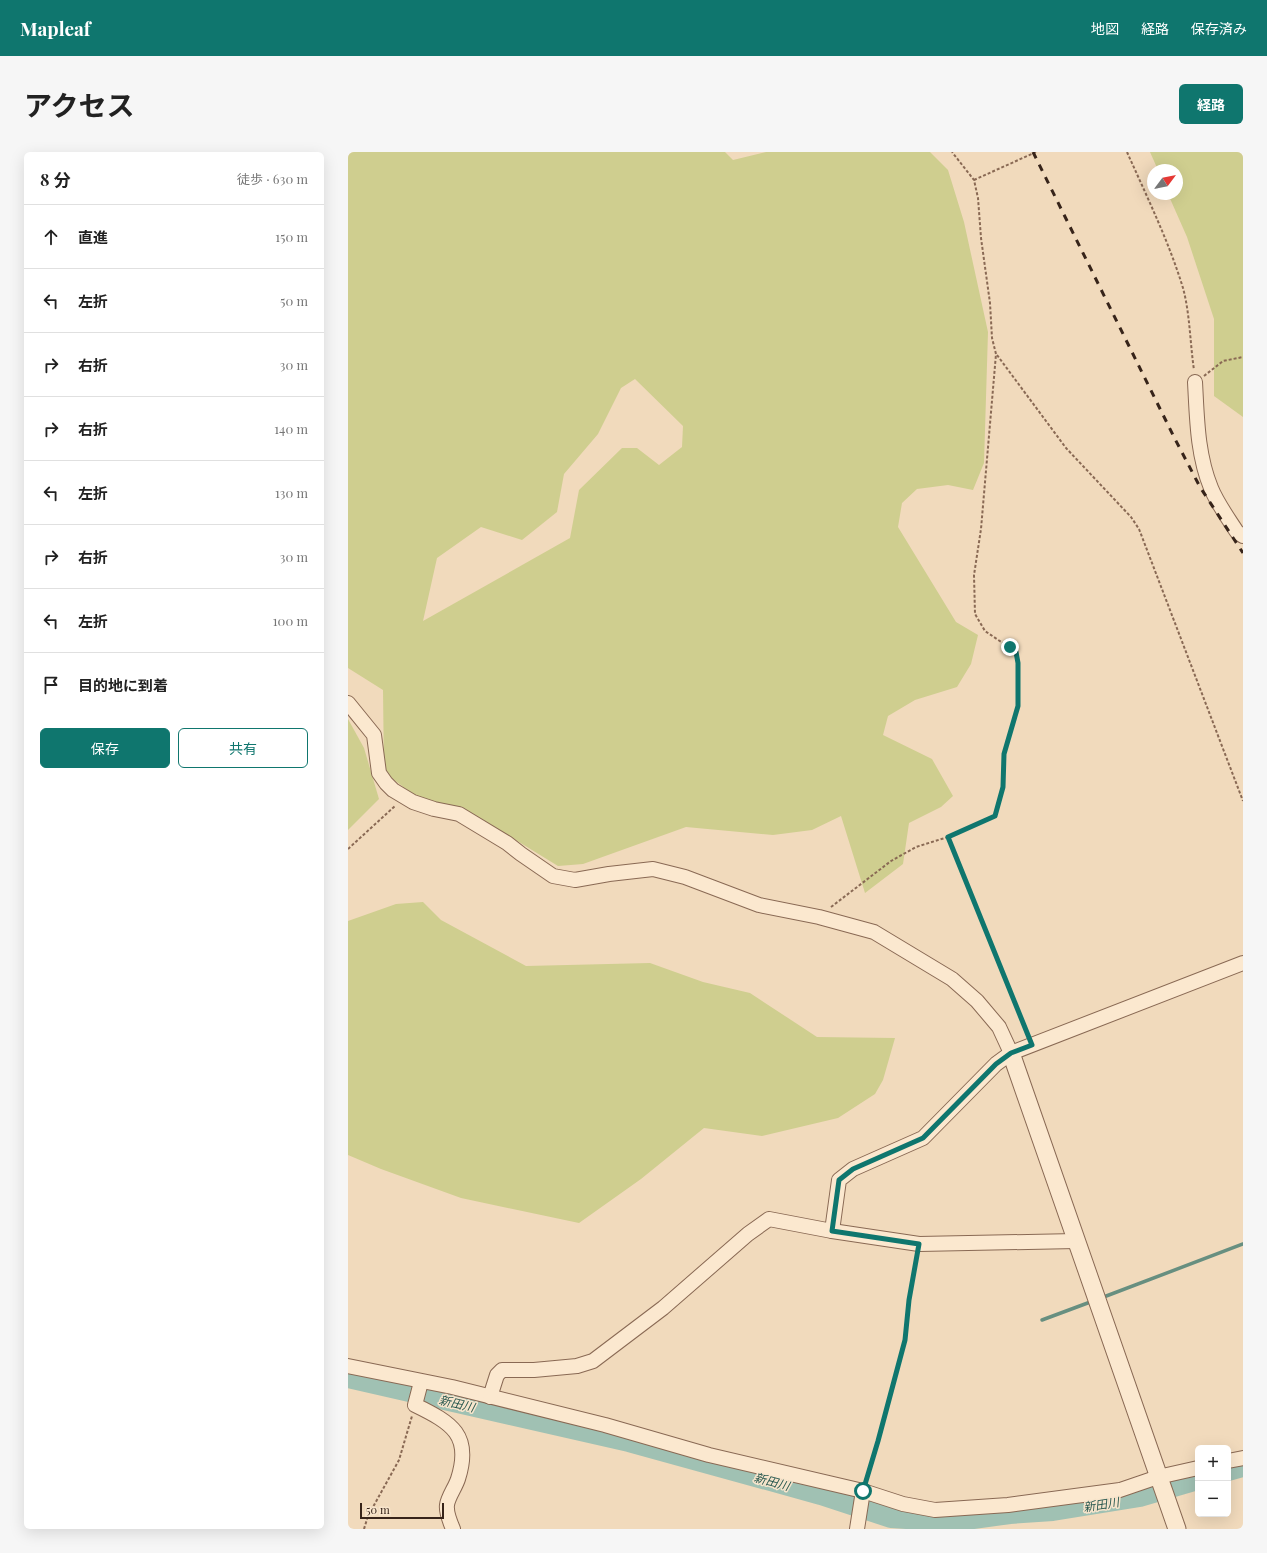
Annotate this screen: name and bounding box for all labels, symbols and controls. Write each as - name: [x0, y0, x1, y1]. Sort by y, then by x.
- text: Mapleaf: [20, 15, 91, 41]
- text: 地図: [1091, 19, 1119, 38]
- text: 経路: [1141, 19, 1169, 38]
- text: 保存済み: [1191, 19, 1247, 38]
- button: 経路: [1179, 84, 1243, 124]
- text: アクセス: [24, 86, 135, 123]
- north arrow: [1147, 164, 1183, 200]
- text: 8 分: [40, 168, 71, 190]
- text: 徒歩 · 630 m: [237, 170, 308, 187]
- icon: ahead: [40, 226, 62, 248]
- text: 直進: [78, 227, 108, 247]
- text: 150 m: [275, 228, 308, 245]
- icon: left: [40, 290, 62, 312]
- text: 左折: [78, 291, 108, 311]
- text: 50 m: [280, 292, 308, 309]
- icon: right: [40, 354, 62, 376]
- text: 右折: [78, 355, 108, 375]
- text: 30 m: [280, 356, 308, 373]
- icon: right: [40, 418, 62, 440]
- text: 右折: [78, 419, 108, 439]
- text: 140 m: [274, 420, 308, 437]
- icon: left: [40, 482, 62, 504]
- text: 左折: [78, 483, 108, 503]
- text: 130 m: [275, 484, 308, 501]
- icon: right: [40, 546, 62, 568]
- text: 右折: [78, 547, 108, 567]
- text: 30 m: [280, 548, 308, 565]
- icon: left: [40, 610, 62, 632]
- text: 左折: [78, 611, 108, 631]
- text: 100 m: [273, 612, 308, 629]
- route end: [1001, 638, 1019, 656]
- icon: arrive: [40, 674, 62, 696]
- text: 目的地に到着: [78, 675, 168, 695]
- button: 保存: [40, 728, 170, 768]
- button: 共有: [178, 728, 308, 768]
- water label: 新田川: [438, 1391, 478, 1415]
- map controls: [1195, 1445, 1231, 1517]
- button: +: [1195, 1445, 1231, 1481]
- water label: 新田川: [753, 1469, 793, 1494]
- button: −: [1195, 1481, 1231, 1517]
- route start: [854, 1482, 872, 1500]
- water label: 新田川: [1082, 1493, 1122, 1515]
- scale bar: [360, 1501, 444, 1520]
- text: 50 m: [366, 1502, 390, 1517]

